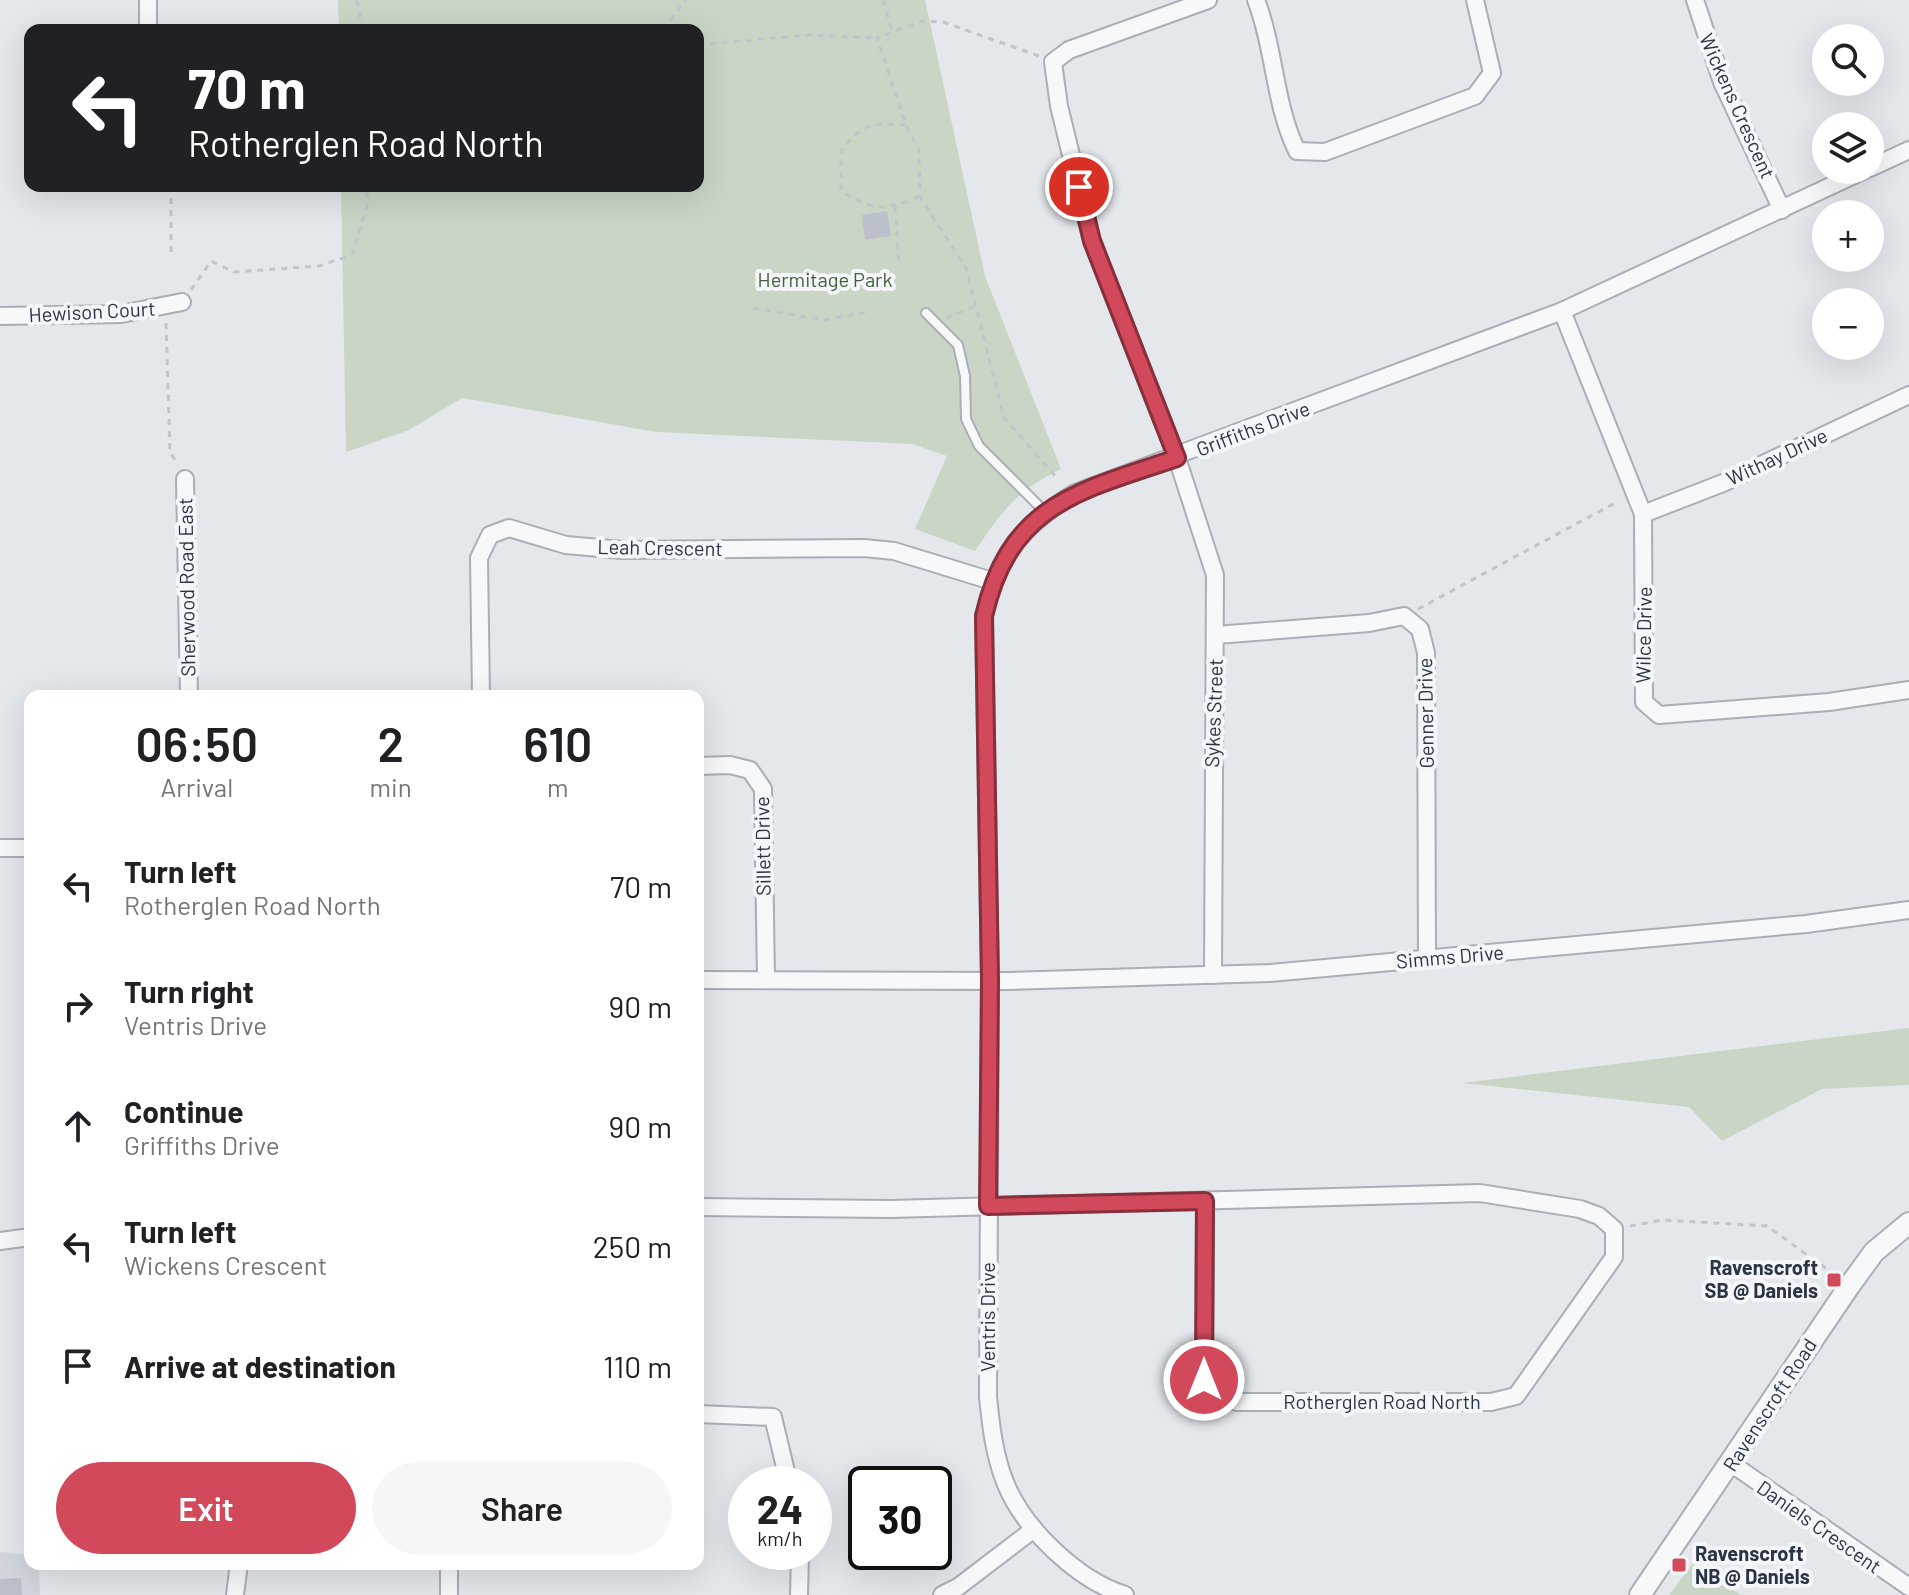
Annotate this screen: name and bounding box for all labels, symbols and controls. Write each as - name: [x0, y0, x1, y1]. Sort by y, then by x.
- map controls: [1812, 24, 1884, 360]
- button: search: [1812, 24, 1884, 96]
- street label: Wickens Crescent: [1695, 29, 1781, 182]
- text: 70 m: [188, 53, 306, 120]
- icon: left: [56, 56, 160, 160]
- button: layers: [1812, 112, 1884, 184]
- text: Rotherglen Road North: [188, 121, 544, 164]
- pin: [1045, 153, 1113, 221]
- icon: arrive: [1057, 165, 1101, 209]
- button: +: [1812, 200, 1884, 272]
- park label: Hermitage Park: [758, 267, 892, 291]
- button: −: [1812, 288, 1884, 360]
- street label: Hewison Court: [28, 296, 156, 326]
- street label: Griffiths Drive: [1192, 395, 1313, 461]
- street label: Withay Drive: [1722, 422, 1831, 490]
- street label: Sherwood Road East: [172, 497, 200, 677]
- street label: Leah Crescent: [597, 534, 723, 560]
- street label: Wilce Drive: [1630, 586, 1656, 684]
- street label: Genner Drive: [1412, 657, 1438, 769]
- street label: Sykes Street: [1199, 658, 1227, 768]
- text: 06:50: [136, 714, 258, 772]
- text: 2: [377, 714, 404, 772]
- text: 610: [523, 714, 592, 772]
- text: Arrival: [160, 771, 233, 802]
- text: min: [370, 771, 412, 802]
- text: m: [547, 771, 569, 802]
- street label: Sillett Drive: [749, 796, 775, 896]
- text: Turn left: [124, 853, 237, 889]
- icon: left: [56, 864, 100, 908]
- text: 70 m: [610, 868, 672, 904]
- text: Rotherglen Road North: [124, 889, 381, 920]
- street label: Simms Drive: [1395, 939, 1505, 973]
- text: Turn right: [124, 973, 254, 1009]
- icon: right: [56, 984, 100, 1028]
- text: 90 m: [609, 988, 672, 1024]
- text: Ventris Drive: [124, 1009, 267, 1040]
- text: Continue: [124, 1093, 244, 1129]
- icon: ahead: [56, 1104, 100, 1148]
- text: 90 m: [609, 1108, 672, 1144]
- text: Griffiths Drive: [124, 1129, 280, 1160]
- text: Turn left: [124, 1213, 237, 1249]
- icon: left: [56, 1224, 100, 1268]
- text: 250 m: [593, 1228, 672, 1264]
- text: Wickens Crescent: [124, 1249, 327, 1280]
- place label: Ravenscroft SB @ Daniels: [1705, 1255, 1818, 1302]
- street label: Ventris Drive: [975, 1262, 999, 1372]
- marker: Ravenscroft SB @ Daniels: [1825, 1271, 1843, 1289]
- street label: Ravenscroft Road: [1717, 1334, 1821, 1475]
- position arrow: [1162, 1338, 1246, 1422]
- icon: arrive: [56, 1344, 100, 1388]
- text: Arrive at destination: [124, 1348, 396, 1384]
- text: 110 m: [603, 1348, 672, 1384]
- street label: Rotherglen Road North: [1283, 1389, 1481, 1413]
- button: Exit: [56, 1462, 356, 1554]
- button: Share: [372, 1462, 672, 1554]
- speed limit sign: 30: [848, 1466, 952, 1570]
- street label: Daniels Crescent: [1753, 1475, 1886, 1578]
- text: 24: [757, 1484, 803, 1532]
- text: km/h: [757, 1526, 803, 1550]
- place label: Ravenscroft NB @ Daniels: [1695, 1541, 1810, 1588]
- marker: Ravenscroft NB @ Daniels: [1670, 1556, 1688, 1574]

